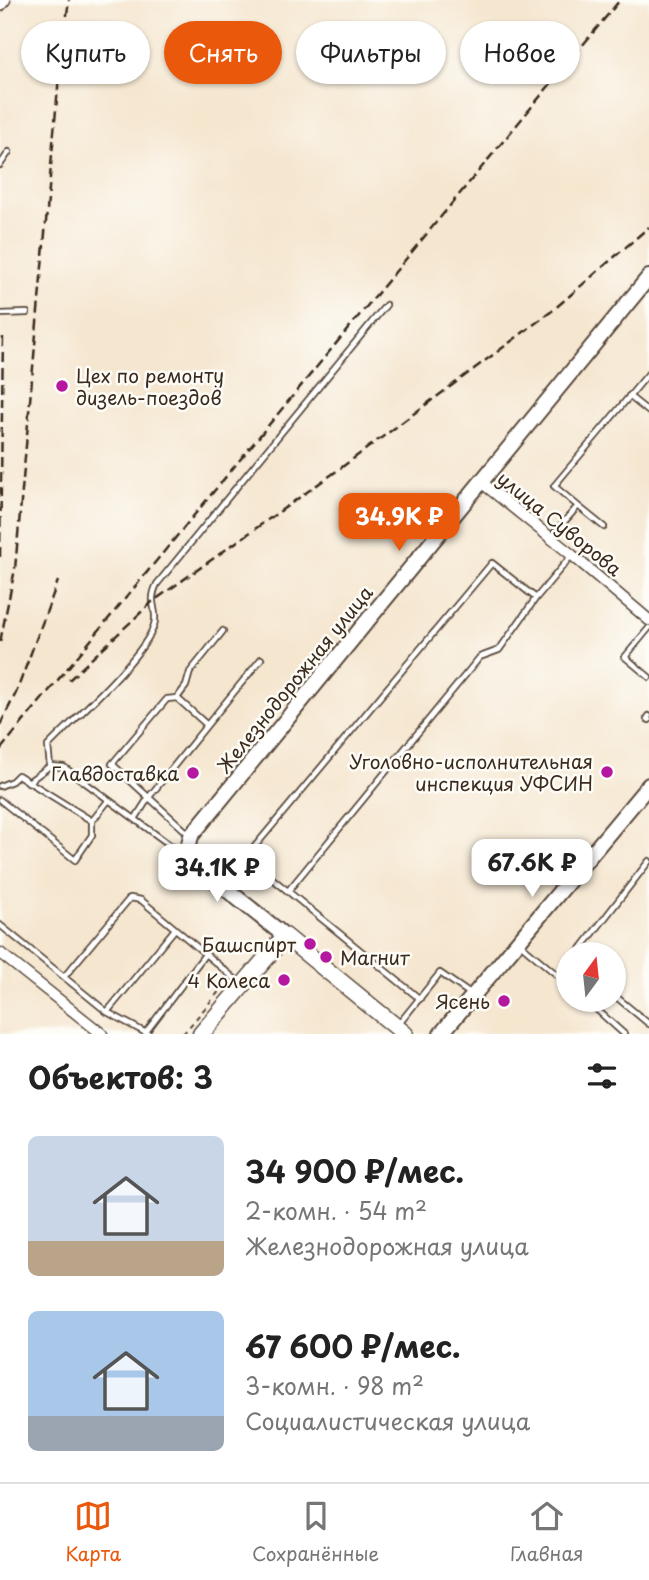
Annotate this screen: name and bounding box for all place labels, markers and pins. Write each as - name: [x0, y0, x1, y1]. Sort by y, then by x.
- place label: Цех по ремонту дизель-поездов: [76, 361, 224, 411]
- marker: Цех по ремонту дизель-поездов: [54, 378, 70, 394]
- pin: 34.9K ₽: [334, 494, 464, 553]
- place label: Уголовно-исполнительная инспекция УФСИН: [349, 747, 593, 797]
- place label: Главдоставка: [51, 759, 179, 787]
- marker: Уголовно-исполнительная инспекция УФСИН: [599, 764, 615, 780]
- marker: Главдоставка: [185, 765, 201, 781]
- pin: 67.6K ₽: [467, 839, 597, 899]
- pin: 34.1K ₽: [152, 844, 282, 904]
- place label: Башспирт: [202, 930, 297, 958]
- marker: Башспирт: [302, 936, 318, 952]
- place label: Магнит: [340, 943, 410, 971]
- marker: Магнит: [318, 949, 334, 965]
- place label: 4 Колеса: [188, 966, 270, 994]
- marker: 4 Колеса: [276, 972, 292, 988]
- place label: Ясень: [436, 987, 490, 1015]
- marker: Ясень: [496, 993, 512, 1009]

